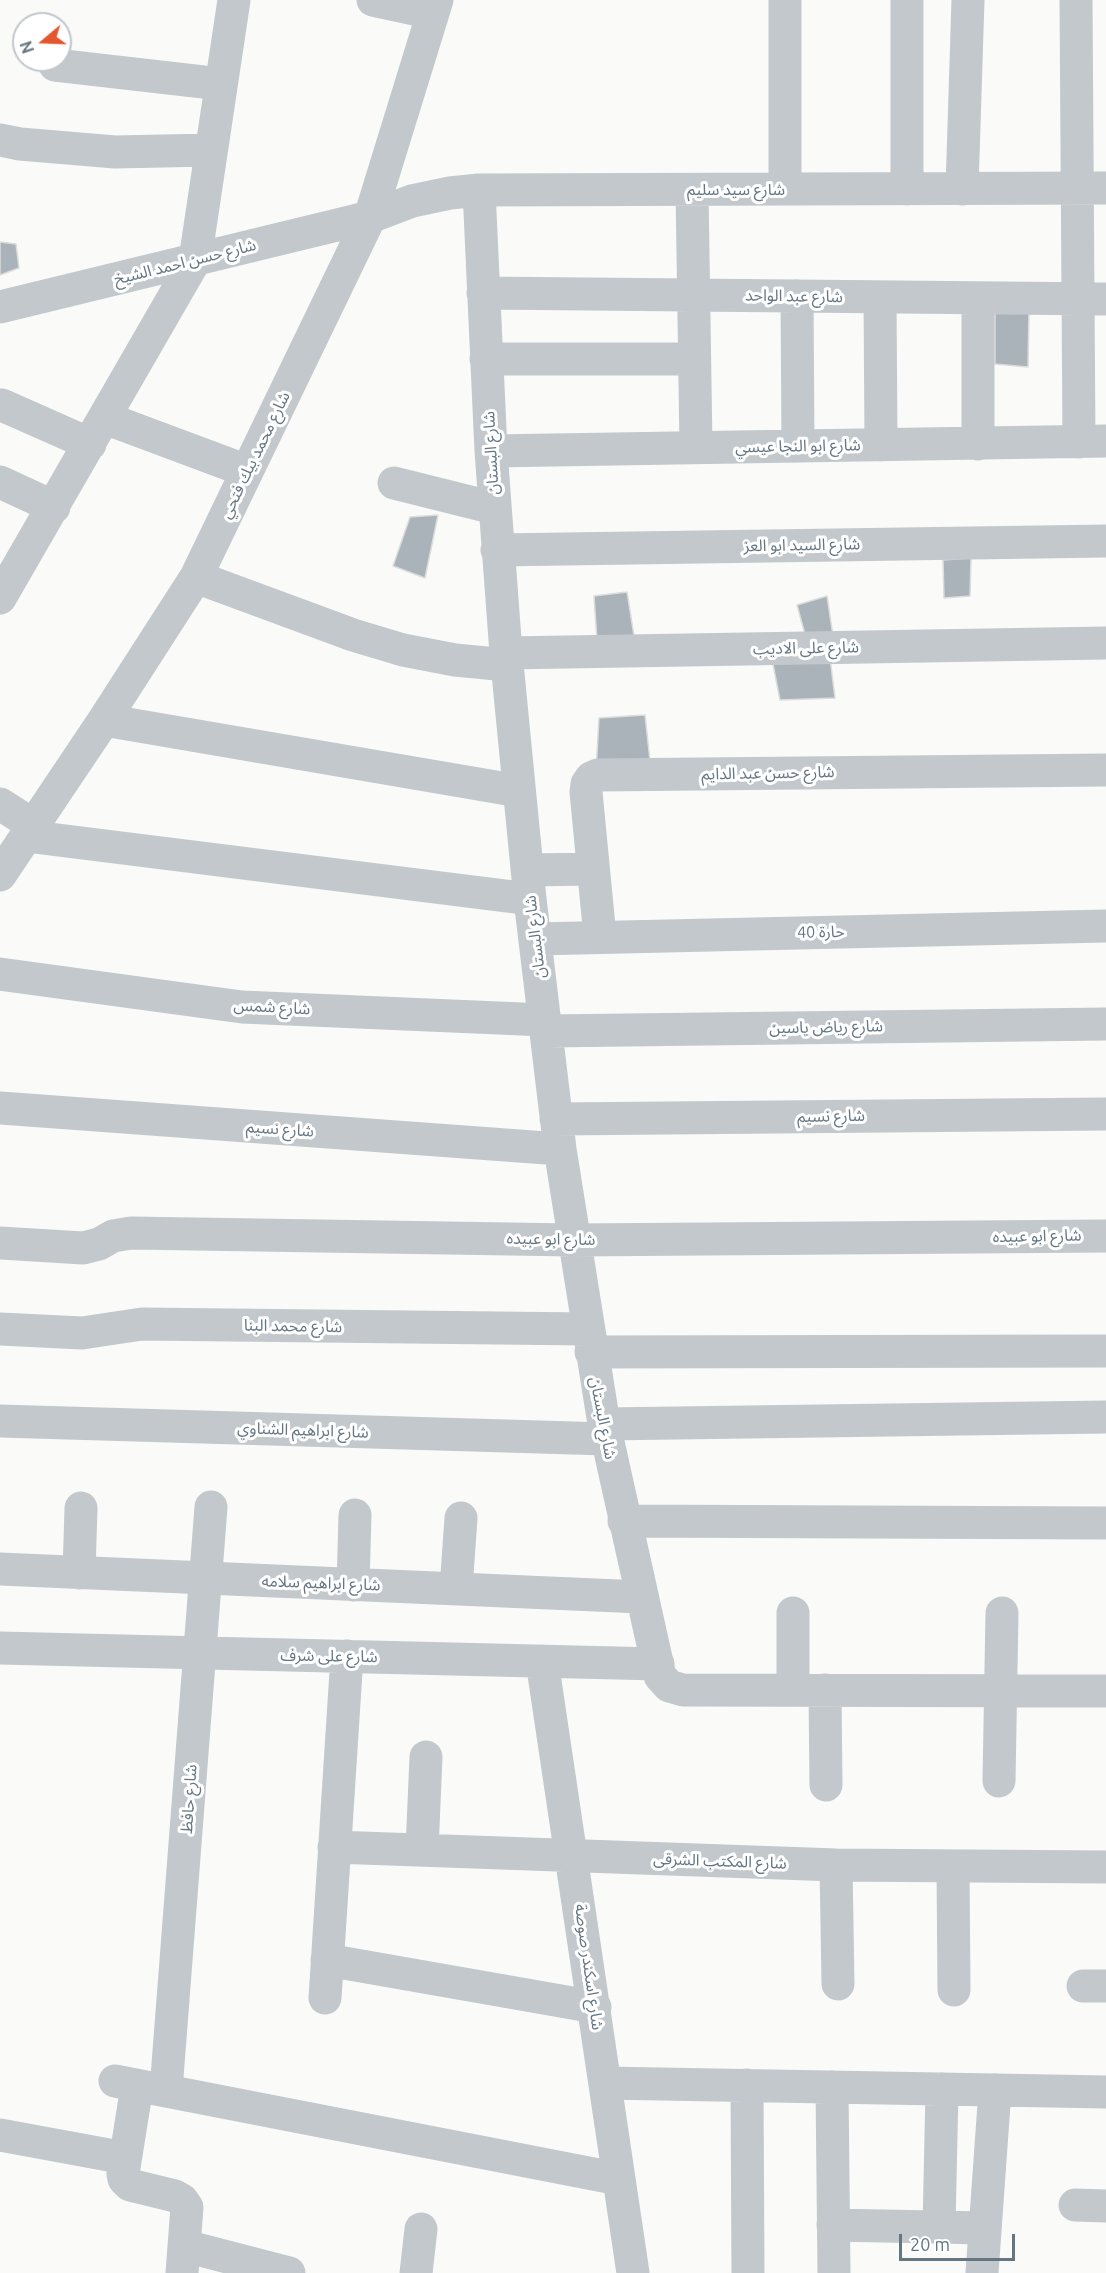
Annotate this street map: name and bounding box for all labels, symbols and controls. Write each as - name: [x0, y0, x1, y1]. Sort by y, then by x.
- north arrow: [12, 12, 72, 72]
- text: N: [16, 39, 37, 56]
- street label: شارع سيد سليم: [687, 180, 785, 200]
- street label: شارع حسن احمد الشيخ: [112, 235, 258, 289]
- street label: شارع عبد الواحد: [745, 286, 843, 306]
- street label: شارع محمد بيك فتحي: [216, 388, 294, 522]
- street label: شارع البستان: [479, 411, 503, 495]
- street label: شارع ابو النجا عيسي: [735, 435, 861, 457]
- street label: شارع السيد ابو العز: [744, 534, 860, 556]
- street label: شارع على الاديب: [753, 637, 859, 659]
- street label: شارع حسن عبد الدايم: [701, 762, 835, 784]
- street label: شارع البستان: [520, 894, 550, 980]
- street label: حارة 40: [797, 922, 845, 942]
- street label: شارع شمس: [233, 995, 311, 1019]
- street label: شارع رياض ياسين: [769, 1016, 883, 1038]
- street label: شارع نسيم: [797, 1106, 865, 1126]
- street label: شارع نسيم: [246, 1117, 314, 1141]
- street label: شارع ابو عبيده: [993, 1226, 1081, 1246]
- street label: شارع ابو عبيده: [507, 1229, 595, 1249]
- street label: شارع محمد البنا: [244, 1316, 342, 1336]
- street label: شارع البستان: [586, 1375, 620, 1461]
- street label: شارع ابراهيم الشناوي: [237, 1418, 369, 1442]
- street label: شارع ابراهيم سلامه: [261, 1571, 381, 1595]
- street label: شارع على شرف: [280, 1646, 378, 1666]
- street label: شارع حافظ: [177, 1764, 201, 1834]
- street label: شارع المكتب الشرقى: [653, 1849, 787, 1873]
- street label: شارع اسكندر صوصة: [571, 1903, 607, 2031]
- scale bar: [902, 2222, 1018, 2260]
- text: 20 m: [910, 2234, 950, 2254]

